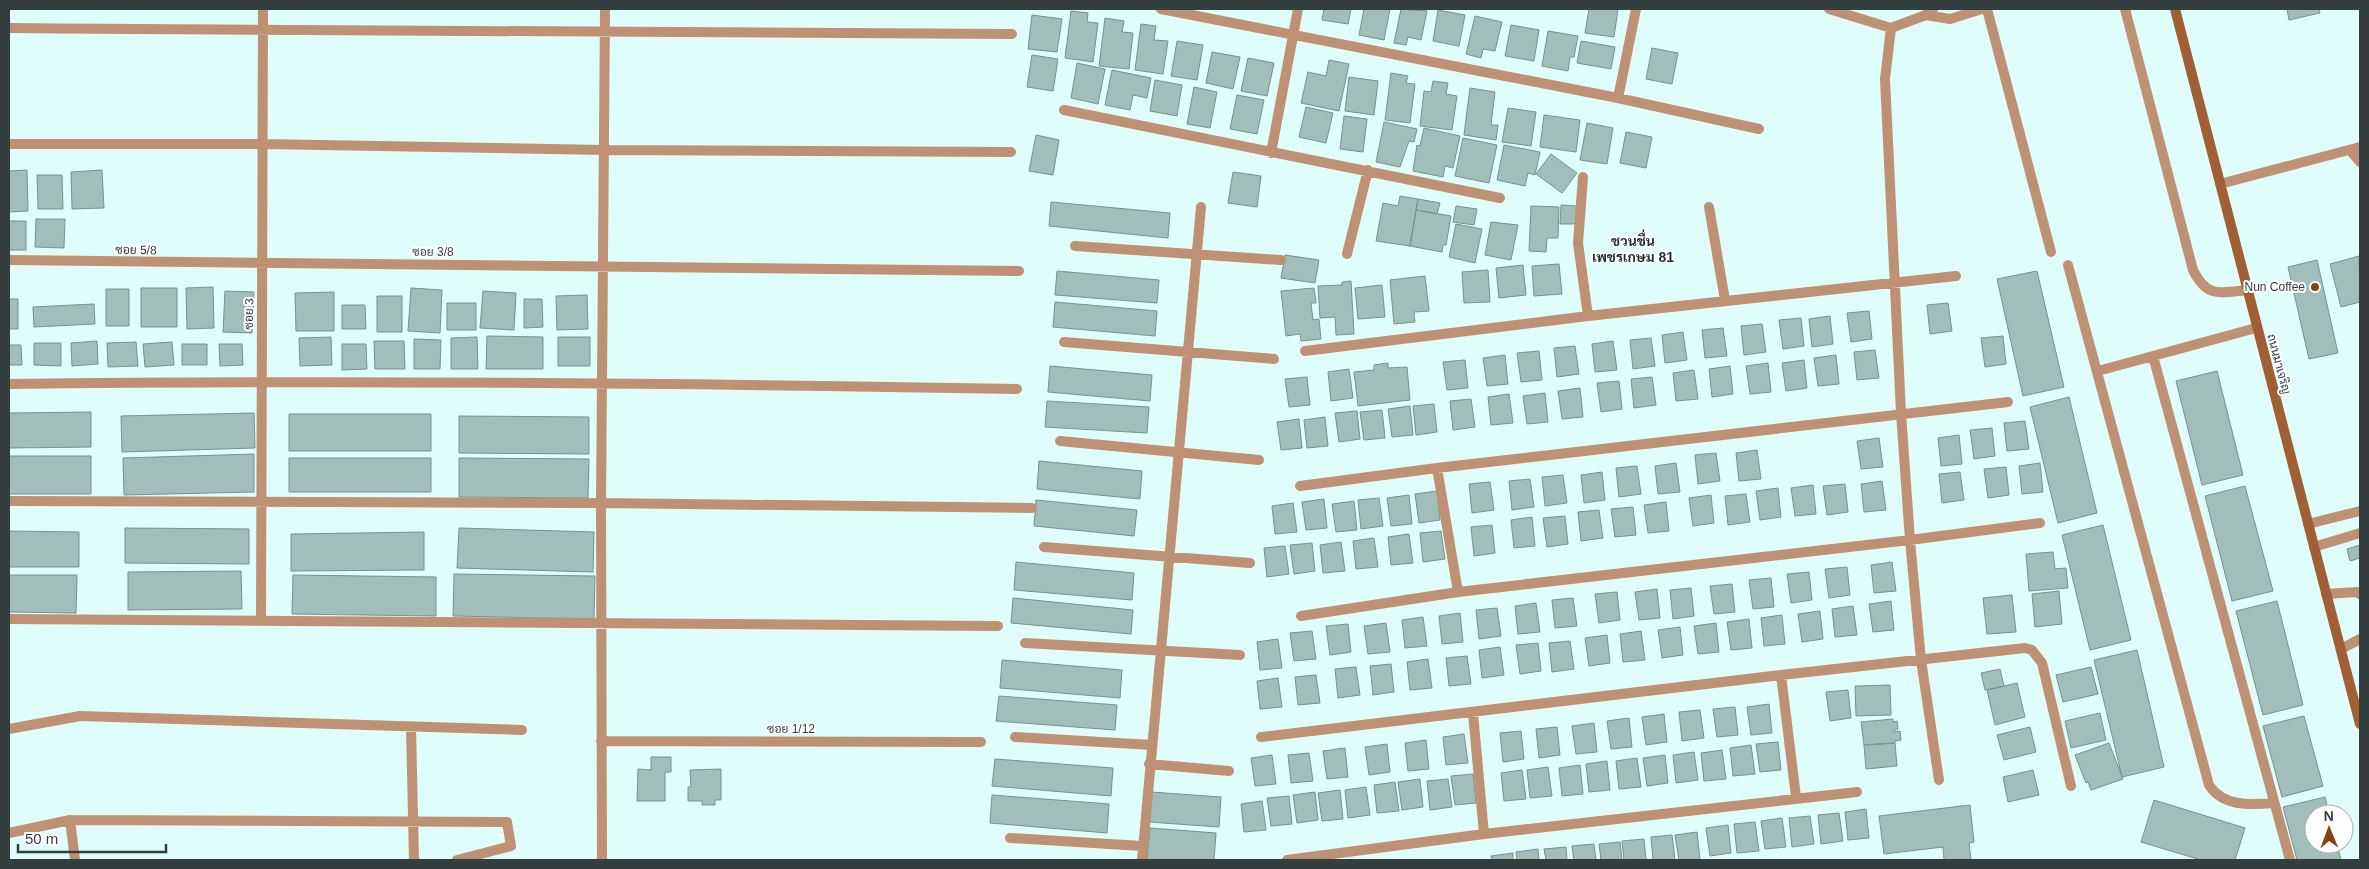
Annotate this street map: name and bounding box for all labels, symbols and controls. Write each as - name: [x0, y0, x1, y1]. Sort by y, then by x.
- district label: ชวนชื่น เพชรเกษม 81: [1592, 229, 1674, 265]
- street label: ซอย 5/8: [115, 243, 157, 257]
- street label: ซอย 3/8: [412, 245, 454, 259]
- place label: Nun Coffee: [2245, 280, 2305, 294]
- marker: Nun Coffee: [2309, 281, 2321, 293]
- street label: ซอย 3: [242, 298, 256, 330]
- street label: ถนนมาเจริญ: [2264, 332, 2294, 396]
- street label: ซอย 1/12: [767, 722, 815, 736]
- north arrow: [2304, 804, 2354, 854]
- text: N: [2324, 808, 2334, 824]
- scale bar: [18, 822, 165, 854]
- text: 50 m: [25, 830, 58, 847]

